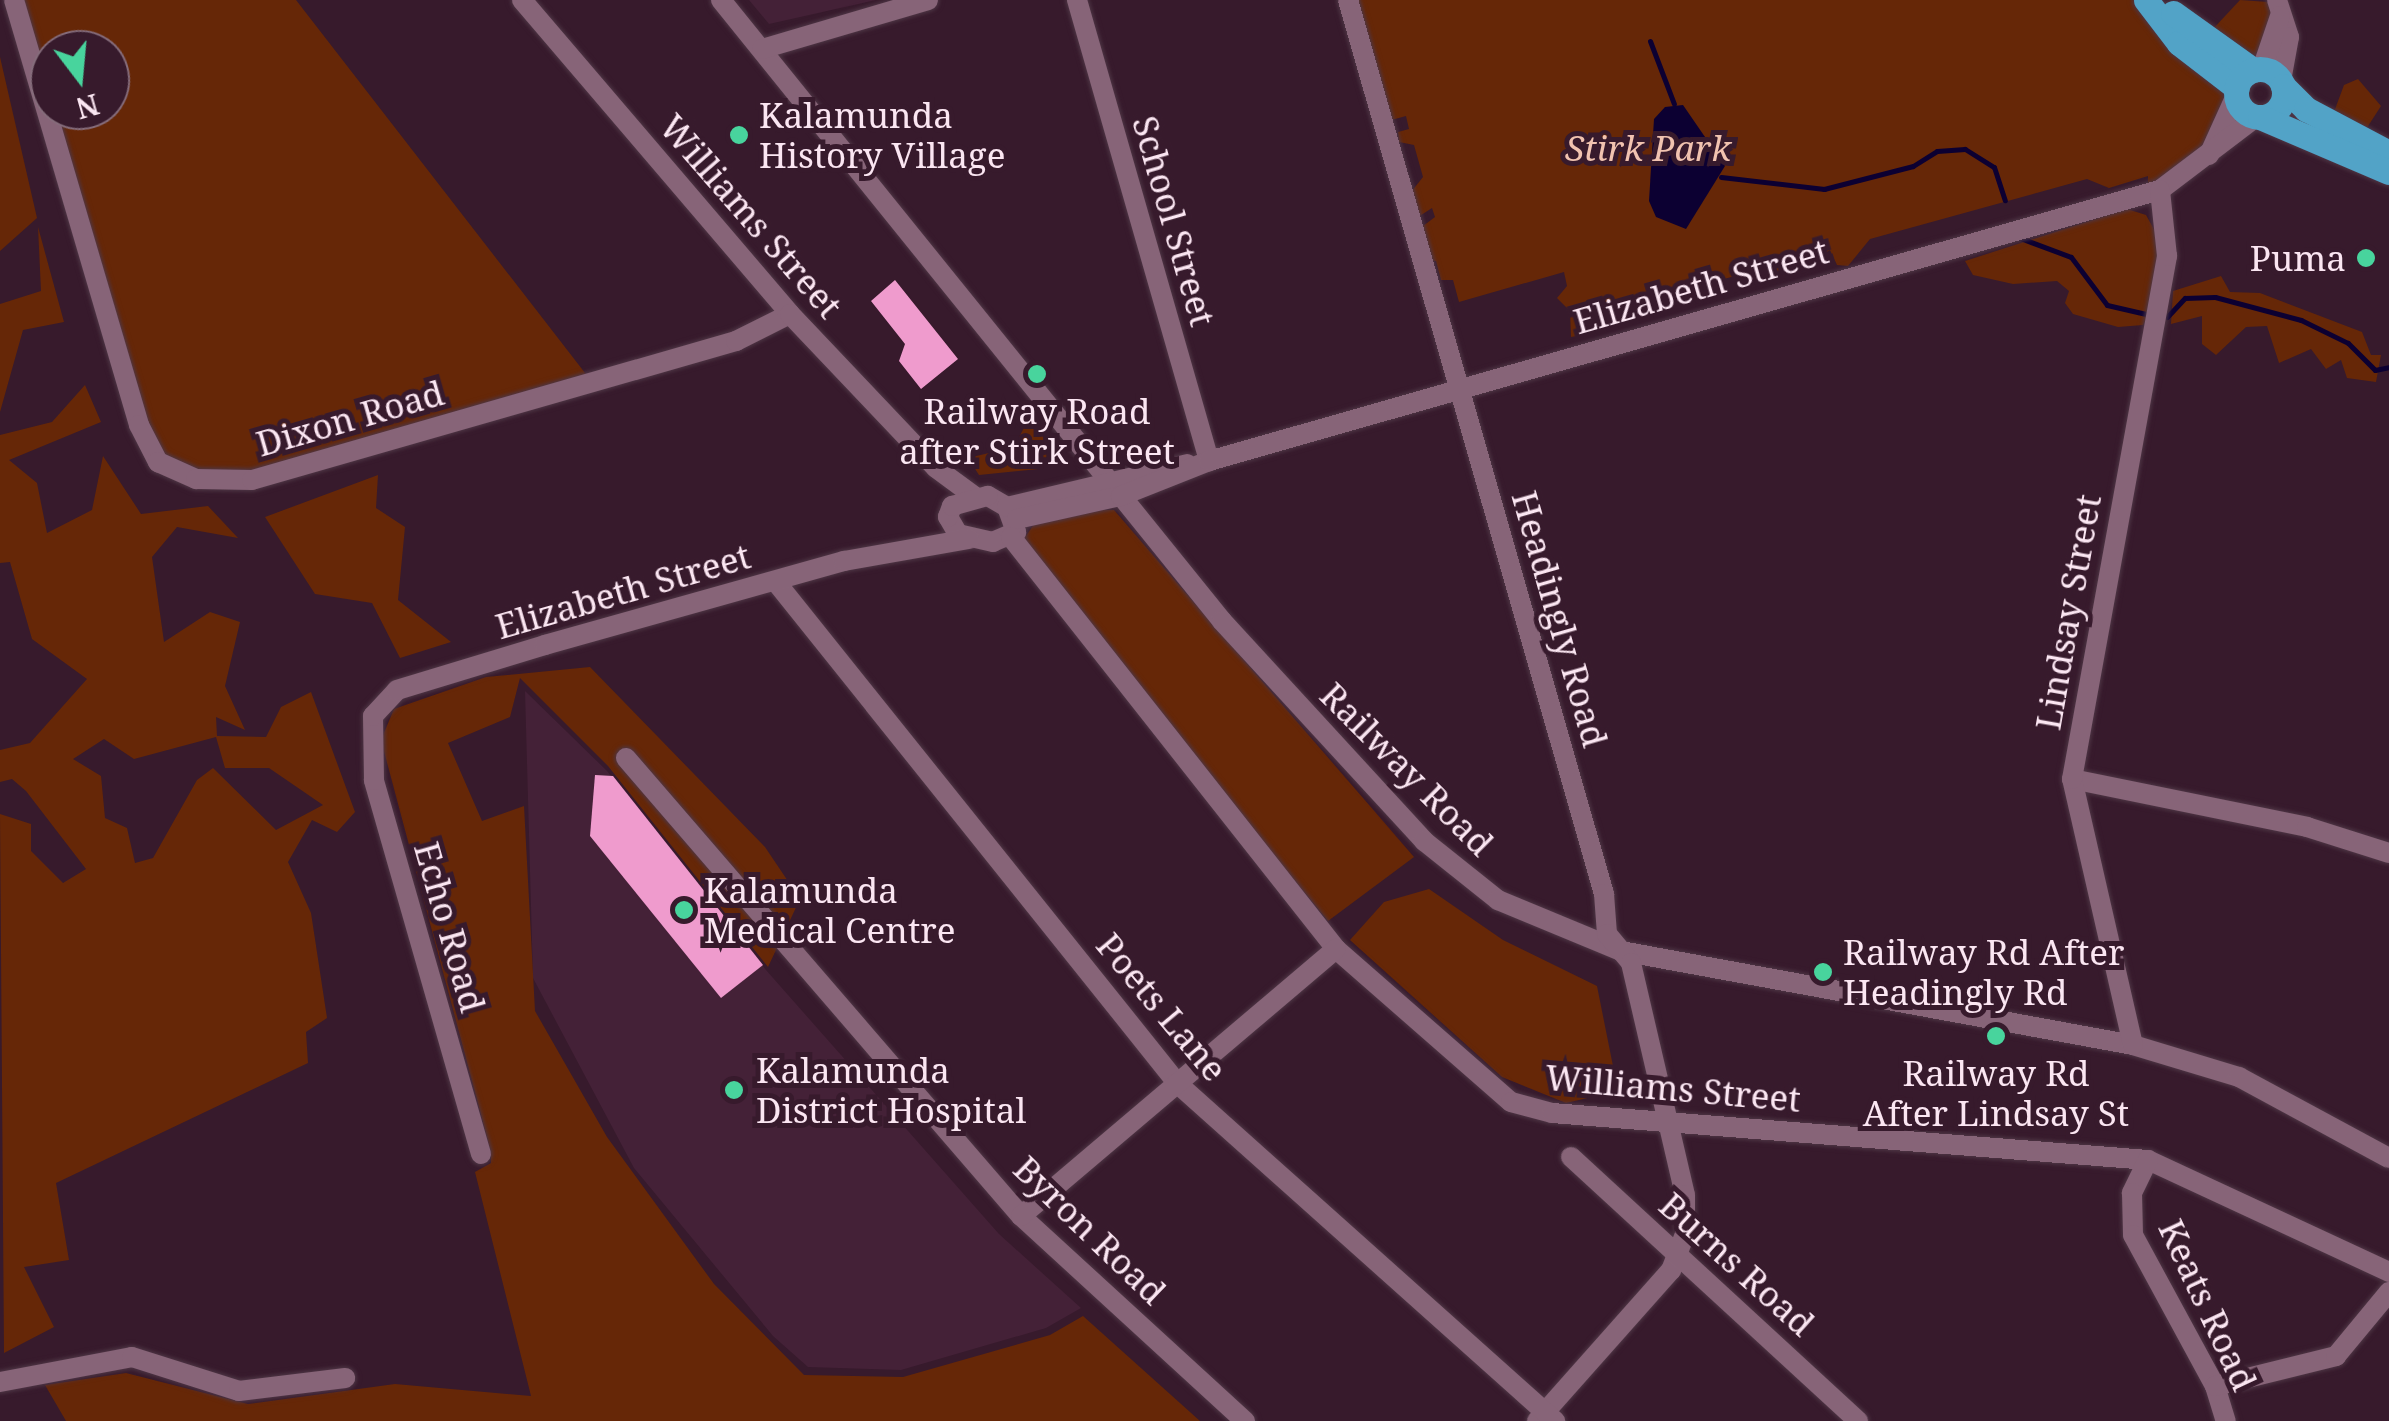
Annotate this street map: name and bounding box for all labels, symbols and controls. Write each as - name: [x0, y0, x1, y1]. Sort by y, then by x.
- north arrow: [30, 30, 130, 130]
- text: N: [72, 86, 104, 128]
- place label: Kalamunda History Village: [759, 94, 1005, 176]
- street label: Williams Street: [651, 106, 851, 326]
- street label: School Street: [1124, 111, 1224, 331]
- marker: Kalamunda History Village: [728, 124, 750, 146]
- park label: Stirk Park: [1565, 127, 1731, 169]
- street label: Elizabeth Street: [1569, 230, 1833, 342]
- place label: Puma: [2250, 237, 2346, 279]
- marker: Puma: [2355, 247, 2377, 269]
- marker: Railway Road after Stirk Street: [1026, 363, 1048, 385]
- street label: Dixon Road: [251, 371, 449, 465]
- place label: Railway Road after Stirk Street: [899, 390, 1175, 472]
- street label: Headingly Road: [1503, 486, 1617, 752]
- street label: Lindsay Street: [2027, 491, 2109, 733]
- street label: Elizabeth Street: [491, 535, 755, 647]
- street label: Railway Road: [1312, 674, 1502, 864]
- street label: Echo Road: [406, 837, 494, 1017]
- place label: Kalamunda Medical Centre: [704, 869, 955, 951]
- marker: Kalamunda Medical Centre: [673, 899, 695, 921]
- street label: Poets Lane: [1088, 925, 1236, 1089]
- place label: Railway Rd After Headingly Rd: [1843, 931, 2124, 1013]
- marker: Railway Rd After Headingly Rd: [1812, 961, 1834, 983]
- marker: Railway Rd After Lindsay St: [1985, 1025, 2007, 1047]
- place label: Kalamunda District Hospital: [756, 1049, 1026, 1131]
- place label: Railway Rd After Lindsay St: [1863, 1052, 2129, 1134]
- street label: Williams Street: [1544, 1056, 1802, 1120]
- marker: Kalamunda District Hospital: [721, 1077, 747, 1103]
- street label: Byron Road: [1005, 1147, 1175, 1313]
- street label: Burns Road: [1651, 1184, 1823, 1344]
- street label: Keats Road: [2150, 1213, 2266, 1397]

